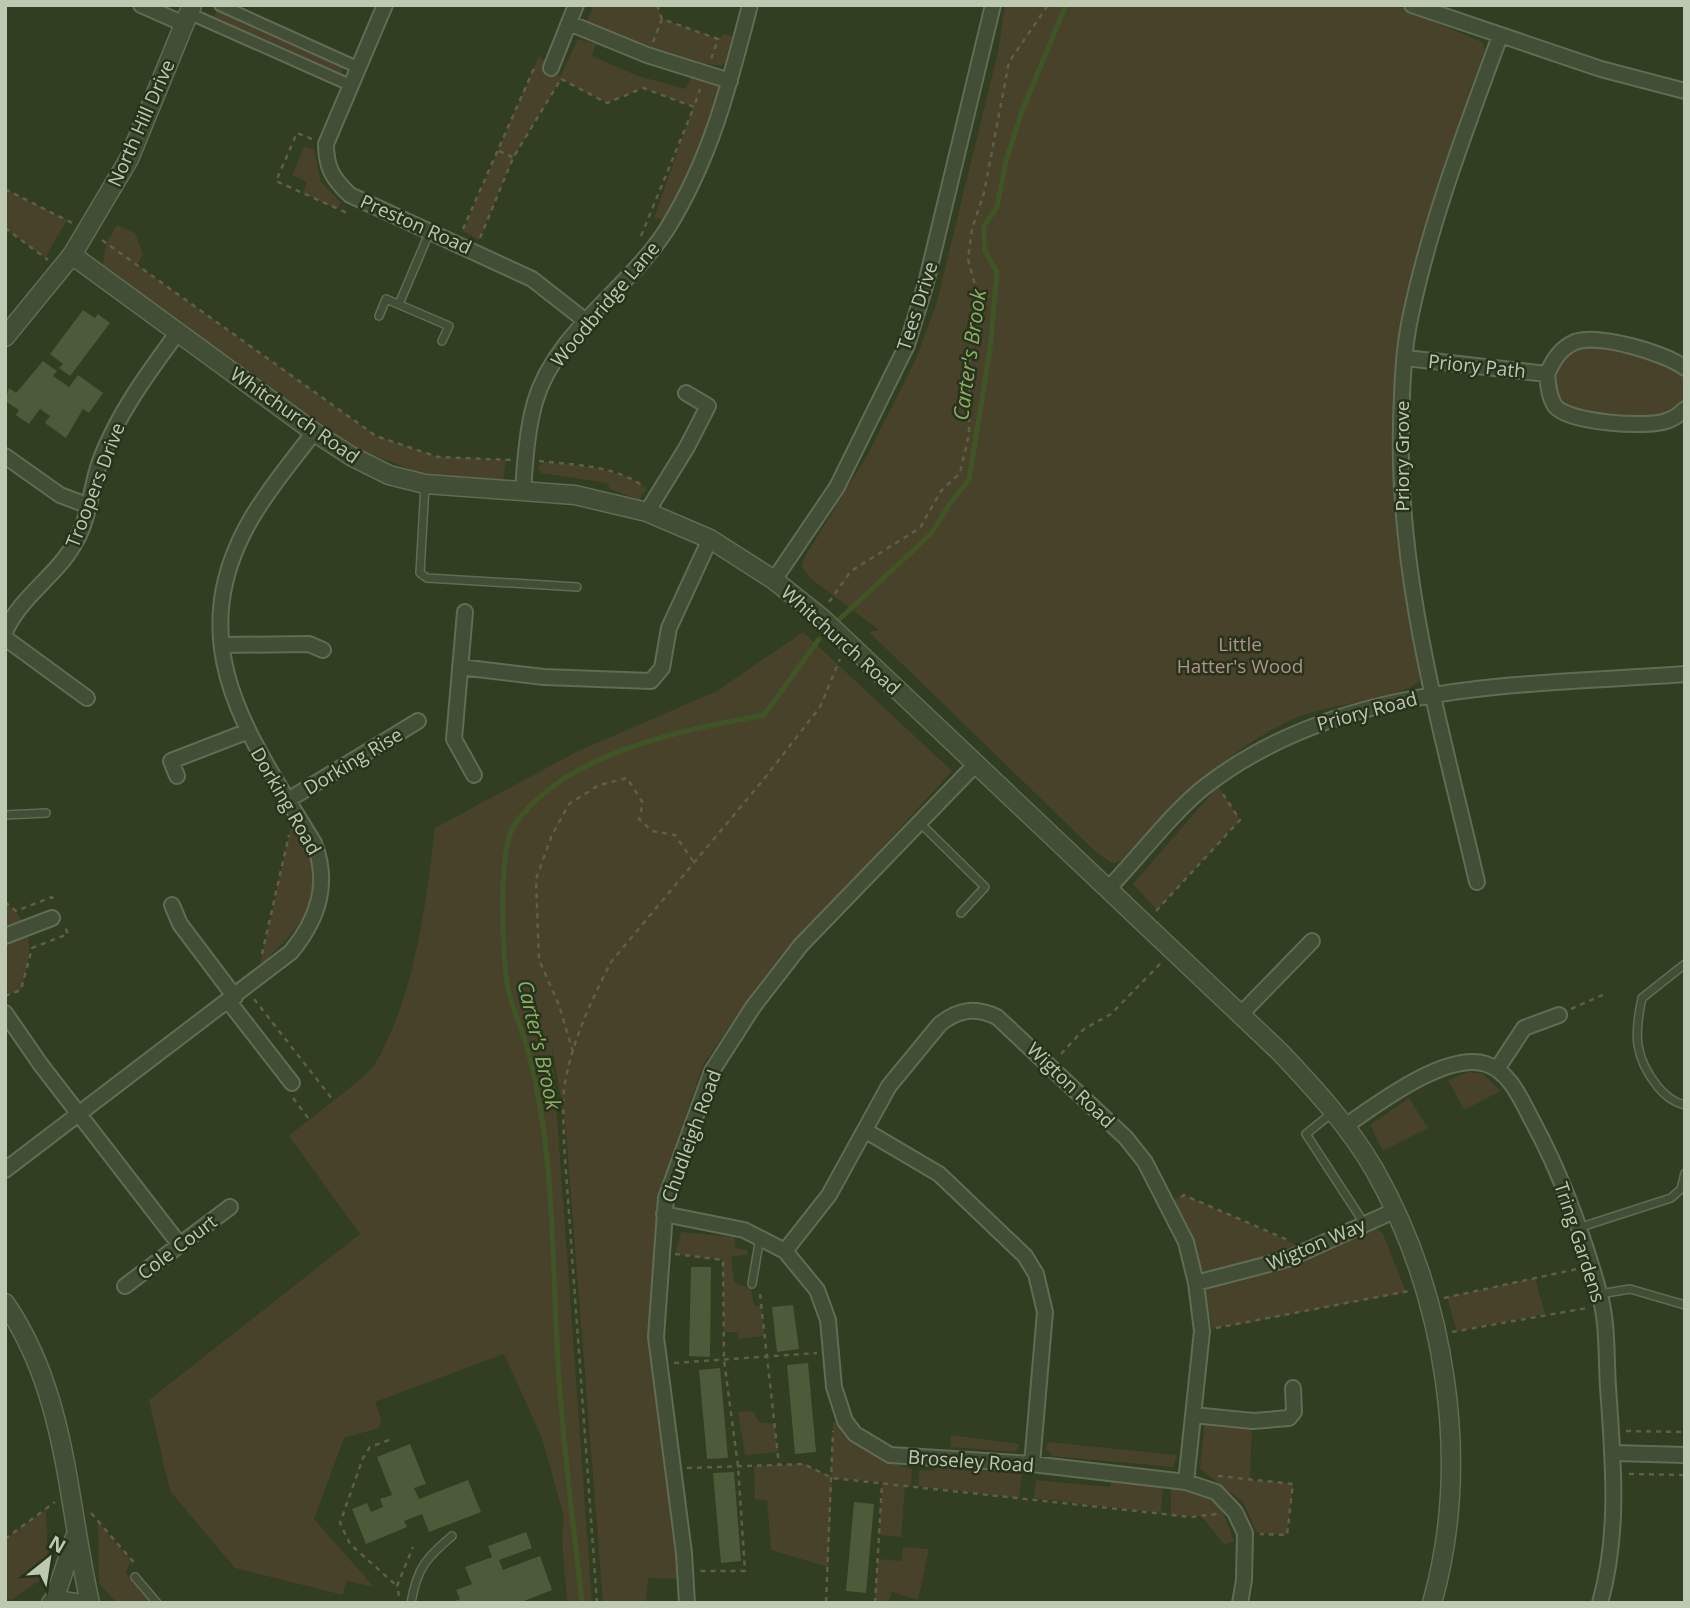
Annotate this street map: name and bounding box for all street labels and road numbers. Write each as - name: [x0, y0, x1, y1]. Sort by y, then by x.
- street label: North Hill Drive: [101, 55, 181, 191]
- street label: Preston Road: [356, 188, 476, 260]
- street label: Woodbridge Lane: [545, 236, 665, 372]
- street label: Tees Drive: [890, 258, 944, 354]
- street label: Priory Path: [1427, 348, 1527, 384]
- street label: Whitchurch Road: [225, 361, 365, 469]
- street label: Priory Grove: [1389, 401, 1415, 511]
- street label: Troopers Drive: [59, 419, 131, 551]
- street label: Whitchurch Road: [776, 579, 906, 701]
- street label: Priory Road: [1314, 685, 1420, 737]
- street label: Dorking Rise: [299, 721, 407, 801]
- street label: Dorking Road: [245, 743, 327, 859]
- street label: Wigton Road: [1021, 1036, 1121, 1134]
- street label: Chudleigh Road: [655, 1066, 727, 1206]
- street label: Tring Gardens: [1548, 1179, 1612, 1305]
- street label: Cole Court: [132, 1208, 222, 1285]
- street label: Wigton Way: [1263, 1211, 1370, 1276]
- street label: Broseley Road: [907, 1444, 1035, 1478]

